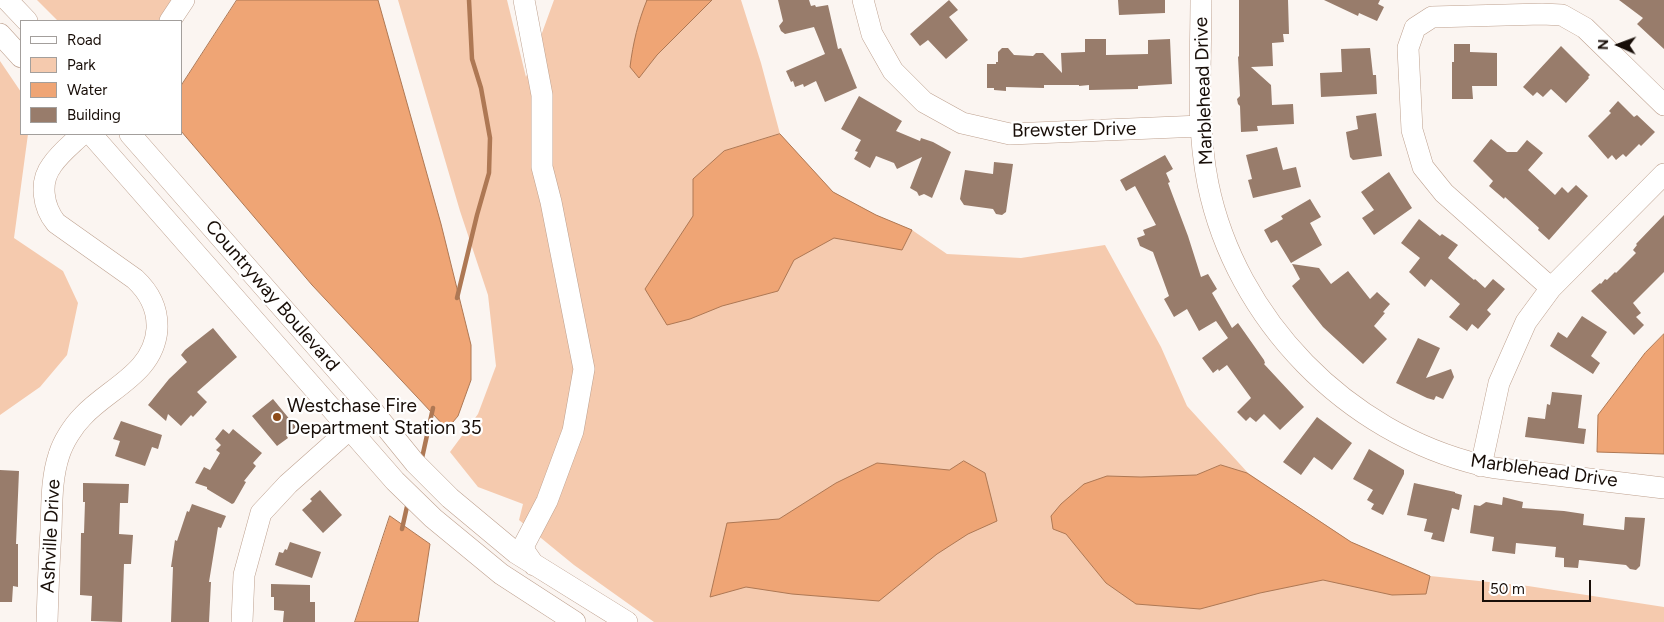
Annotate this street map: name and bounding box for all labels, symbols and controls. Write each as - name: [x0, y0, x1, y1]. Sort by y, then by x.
- street label: Marblehead Drive: [1190, 16, 1218, 166]
- legend: [20, 20, 182, 135]
- north arrow: [1594, 20, 1644, 70]
- text: Road: [67, 31, 102, 49]
- text: N: [1595, 39, 1612, 50]
- text: Park: [67, 56, 96, 74]
- text: Water: [67, 81, 107, 99]
- text: Building: [67, 106, 121, 124]
- street label: Brewster Drive: [1012, 118, 1136, 142]
- street label: Countryway Boulevard: [200, 216, 344, 376]
- place label: Westchase Fire Department Station 35: [287, 395, 482, 439]
- marker: Westchase Fire Department Station 35: [271, 411, 283, 423]
- street label: Marblehead Drive: [1469, 449, 1619, 493]
- street label: Ashville Drive: [37, 479, 65, 593]
- scale bar: [1484, 570, 1593, 602]
- text: 50 m: [1490, 580, 1525, 598]

